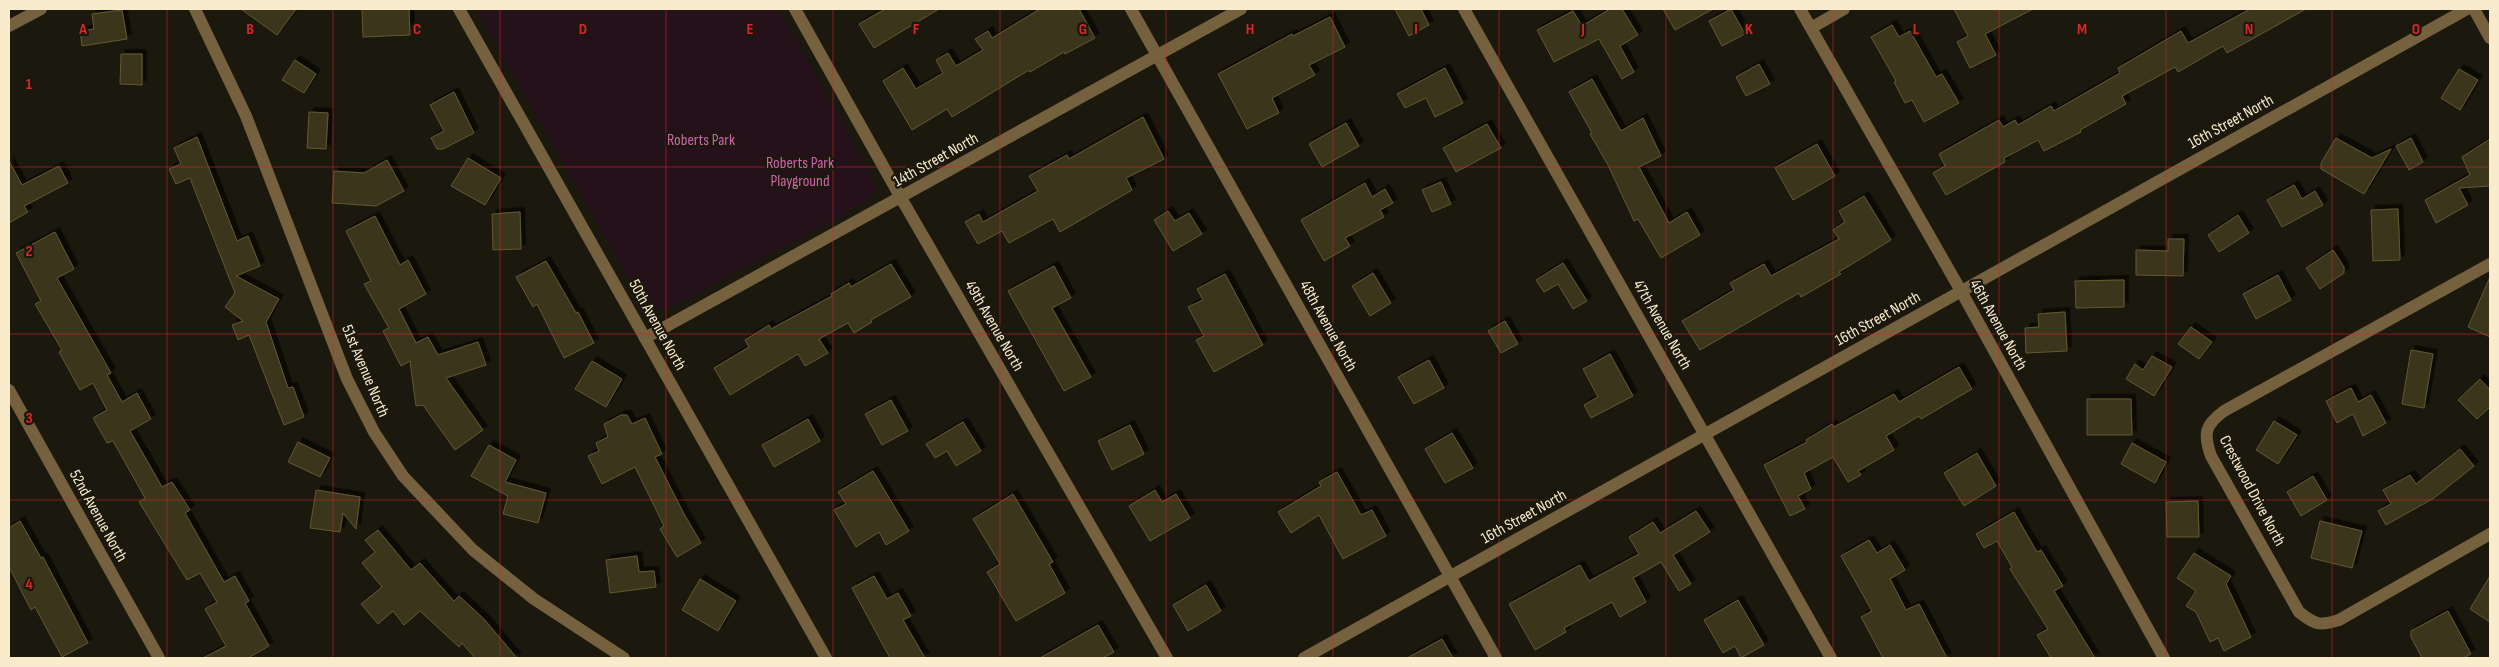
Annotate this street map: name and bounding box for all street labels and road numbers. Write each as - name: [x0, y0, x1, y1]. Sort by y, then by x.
- street label: 16th Street North: [2185, 91, 2277, 153]
- street label: 14th Street North: [890, 129, 982, 191]
- street label: 50th Avenue North: [624, 276, 690, 374]
- street label: 46th Avenue North: [1965, 276, 2031, 374]
- street label: 49th Avenue North: [960, 277, 1028, 375]
- street label: 48th Avenue North: [1295, 277, 1361, 375]
- street label: 47th Avenue North: [1629, 277, 1695, 373]
- street label: 16th Street North: [1832, 288, 1924, 350]
- street label: 51st Avenue North: [337, 322, 393, 420]
- street label: Crestwood Drive North: [2215, 433, 2289, 549]
- street label: 52nd Avenue North: [65, 467, 131, 565]
- street label: 16th Street North: [1478, 486, 1570, 548]

